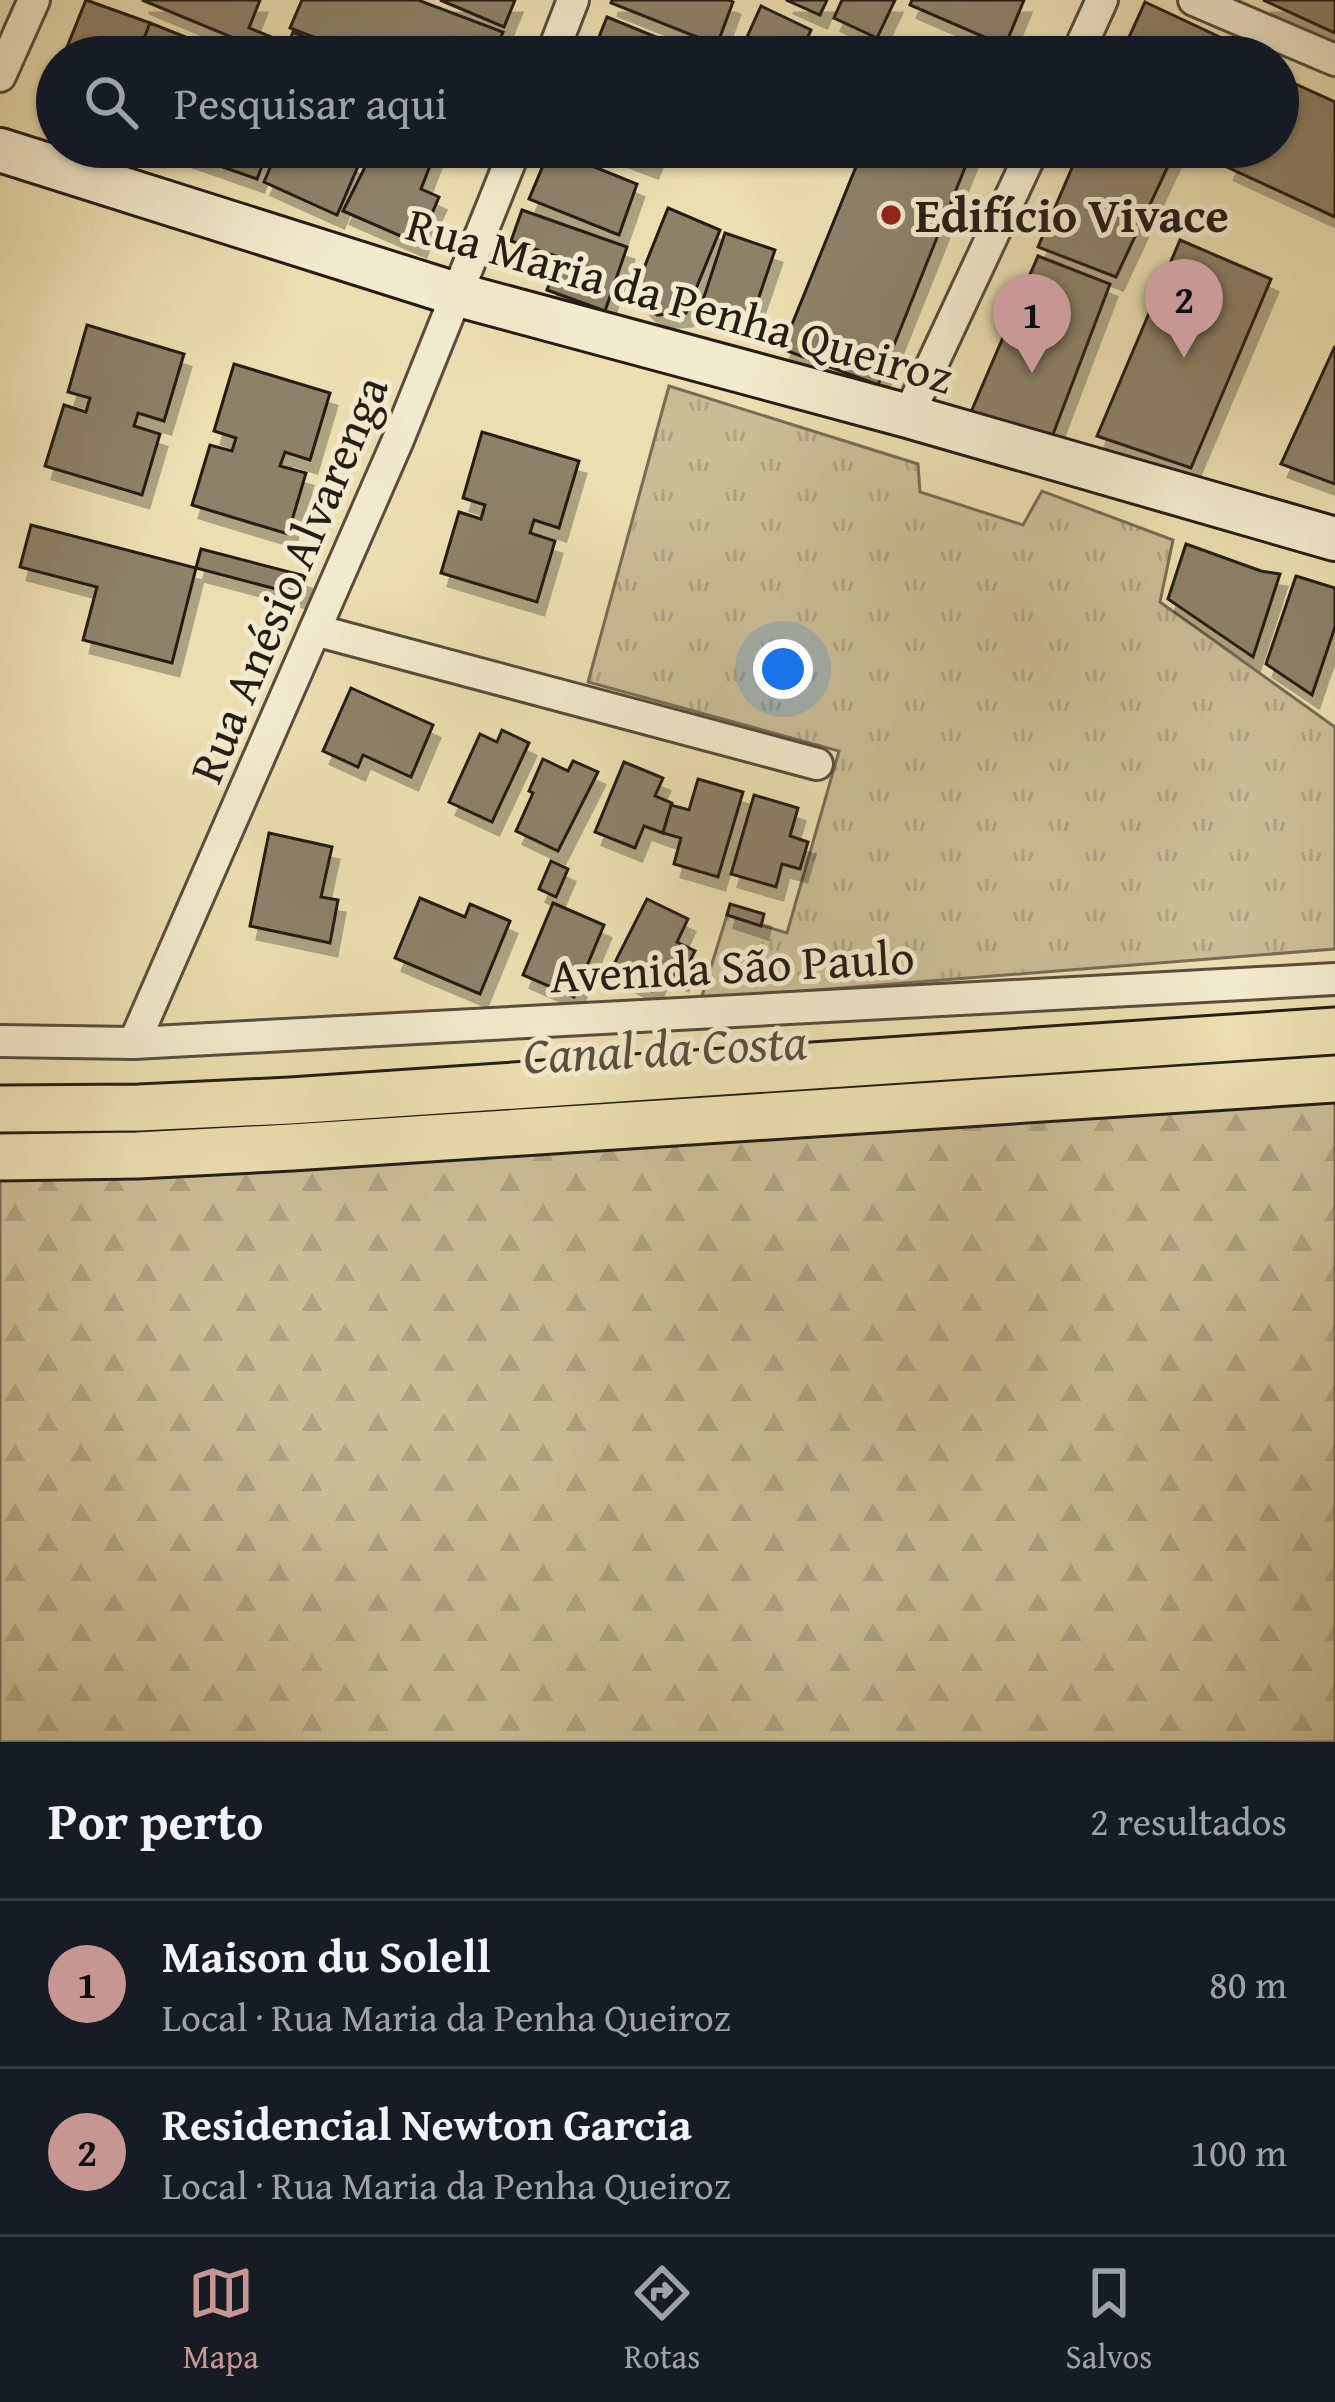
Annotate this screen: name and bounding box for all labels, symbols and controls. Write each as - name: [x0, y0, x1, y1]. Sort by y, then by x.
- search box: [36, 36, 1299, 168]
- icon: search: [78, 69, 144, 135]
- text: Pesquisar aqui: [174, 70, 447, 135]
- place label: Edifício Vivace: [915, 179, 1229, 250]
- street label: Rua Maria da Penha Queiroz: [399, 187, 962, 412]
- marker: Edifício Vivace: [878, 202, 904, 228]
- pin: 2: [1145, 259, 1223, 358]
- pin: 1: [993, 274, 1071, 373]
- street label: Rua Anésio Alvarenga: [170, 364, 406, 794]
- your location: [753, 639, 813, 699]
- street label: Avenida São Paulo: [548, 920, 916, 1011]
- water label: Canal da Costa: [521, 1003, 809, 1092]
- text: Por perto: [48, 1783, 263, 1858]
- text: 2 resultados: [1090, 1792, 1287, 1849]
- text: Maison du Solell: [162, 1923, 491, 1988]
- text: 1: [77, 1955, 97, 2012]
- text: 80 m: [1209, 1955, 1287, 2012]
- text: Local · Rua Maria da Penha Queiroz: [162, 1988, 731, 2045]
- text: Residencial Newton Garcia: [162, 2091, 692, 2156]
- text: 2: [77, 2123, 97, 2180]
- text: 100 m: [1190, 2123, 1287, 2180]
- text: Local · Rua Maria da Penha Queiroz: [162, 2156, 731, 2213]
- tab: Mapa: [183, 2260, 259, 2380]
- tab: Rotas: [624, 2260, 700, 2380]
- tab: Salvos: [1066, 2260, 1152, 2380]

